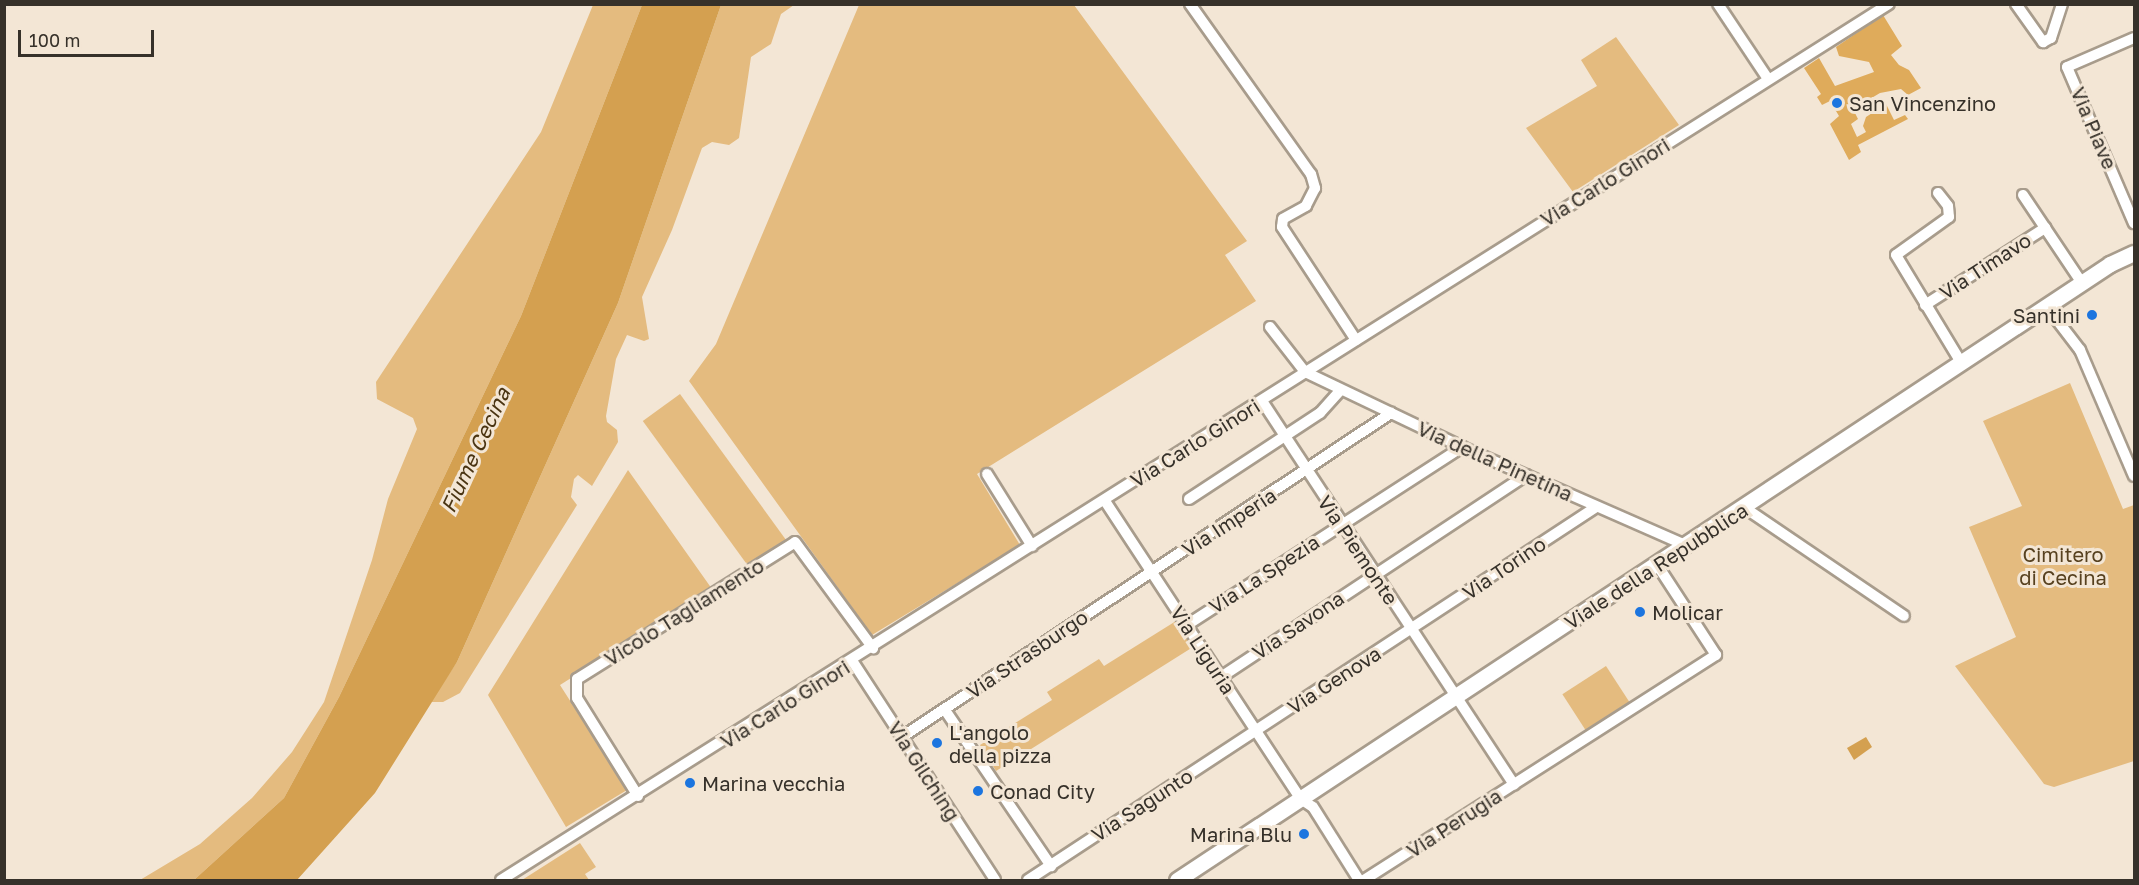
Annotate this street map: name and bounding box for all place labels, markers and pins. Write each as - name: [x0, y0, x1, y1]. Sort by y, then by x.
- place label: San Vincenzino: [1849, 91, 1996, 115]
- marker: San Vincenzino: [1830, 96, 1844, 110]
- place label: Santini: [2013, 303, 2080, 327]
- marker: Santini: [2085, 308, 2099, 322]
- place label: Molicar: [1652, 600, 1723, 624]
- marker: Molicar: [1633, 605, 1647, 619]
- place label: L'angolo della pizza: [949, 720, 1052, 767]
- marker: L'angolo della pizza: [930, 736, 944, 750]
- place label: Marina vecchia: [702, 771, 845, 795]
- marker: Marina vecchia: [683, 776, 697, 790]
- place label: Conad City: [990, 779, 1095, 803]
- marker: Conad City: [971, 784, 985, 798]
- place label: Marina Blu: [1190, 822, 1292, 846]
- marker: Marina Blu: [1297, 827, 1311, 841]

